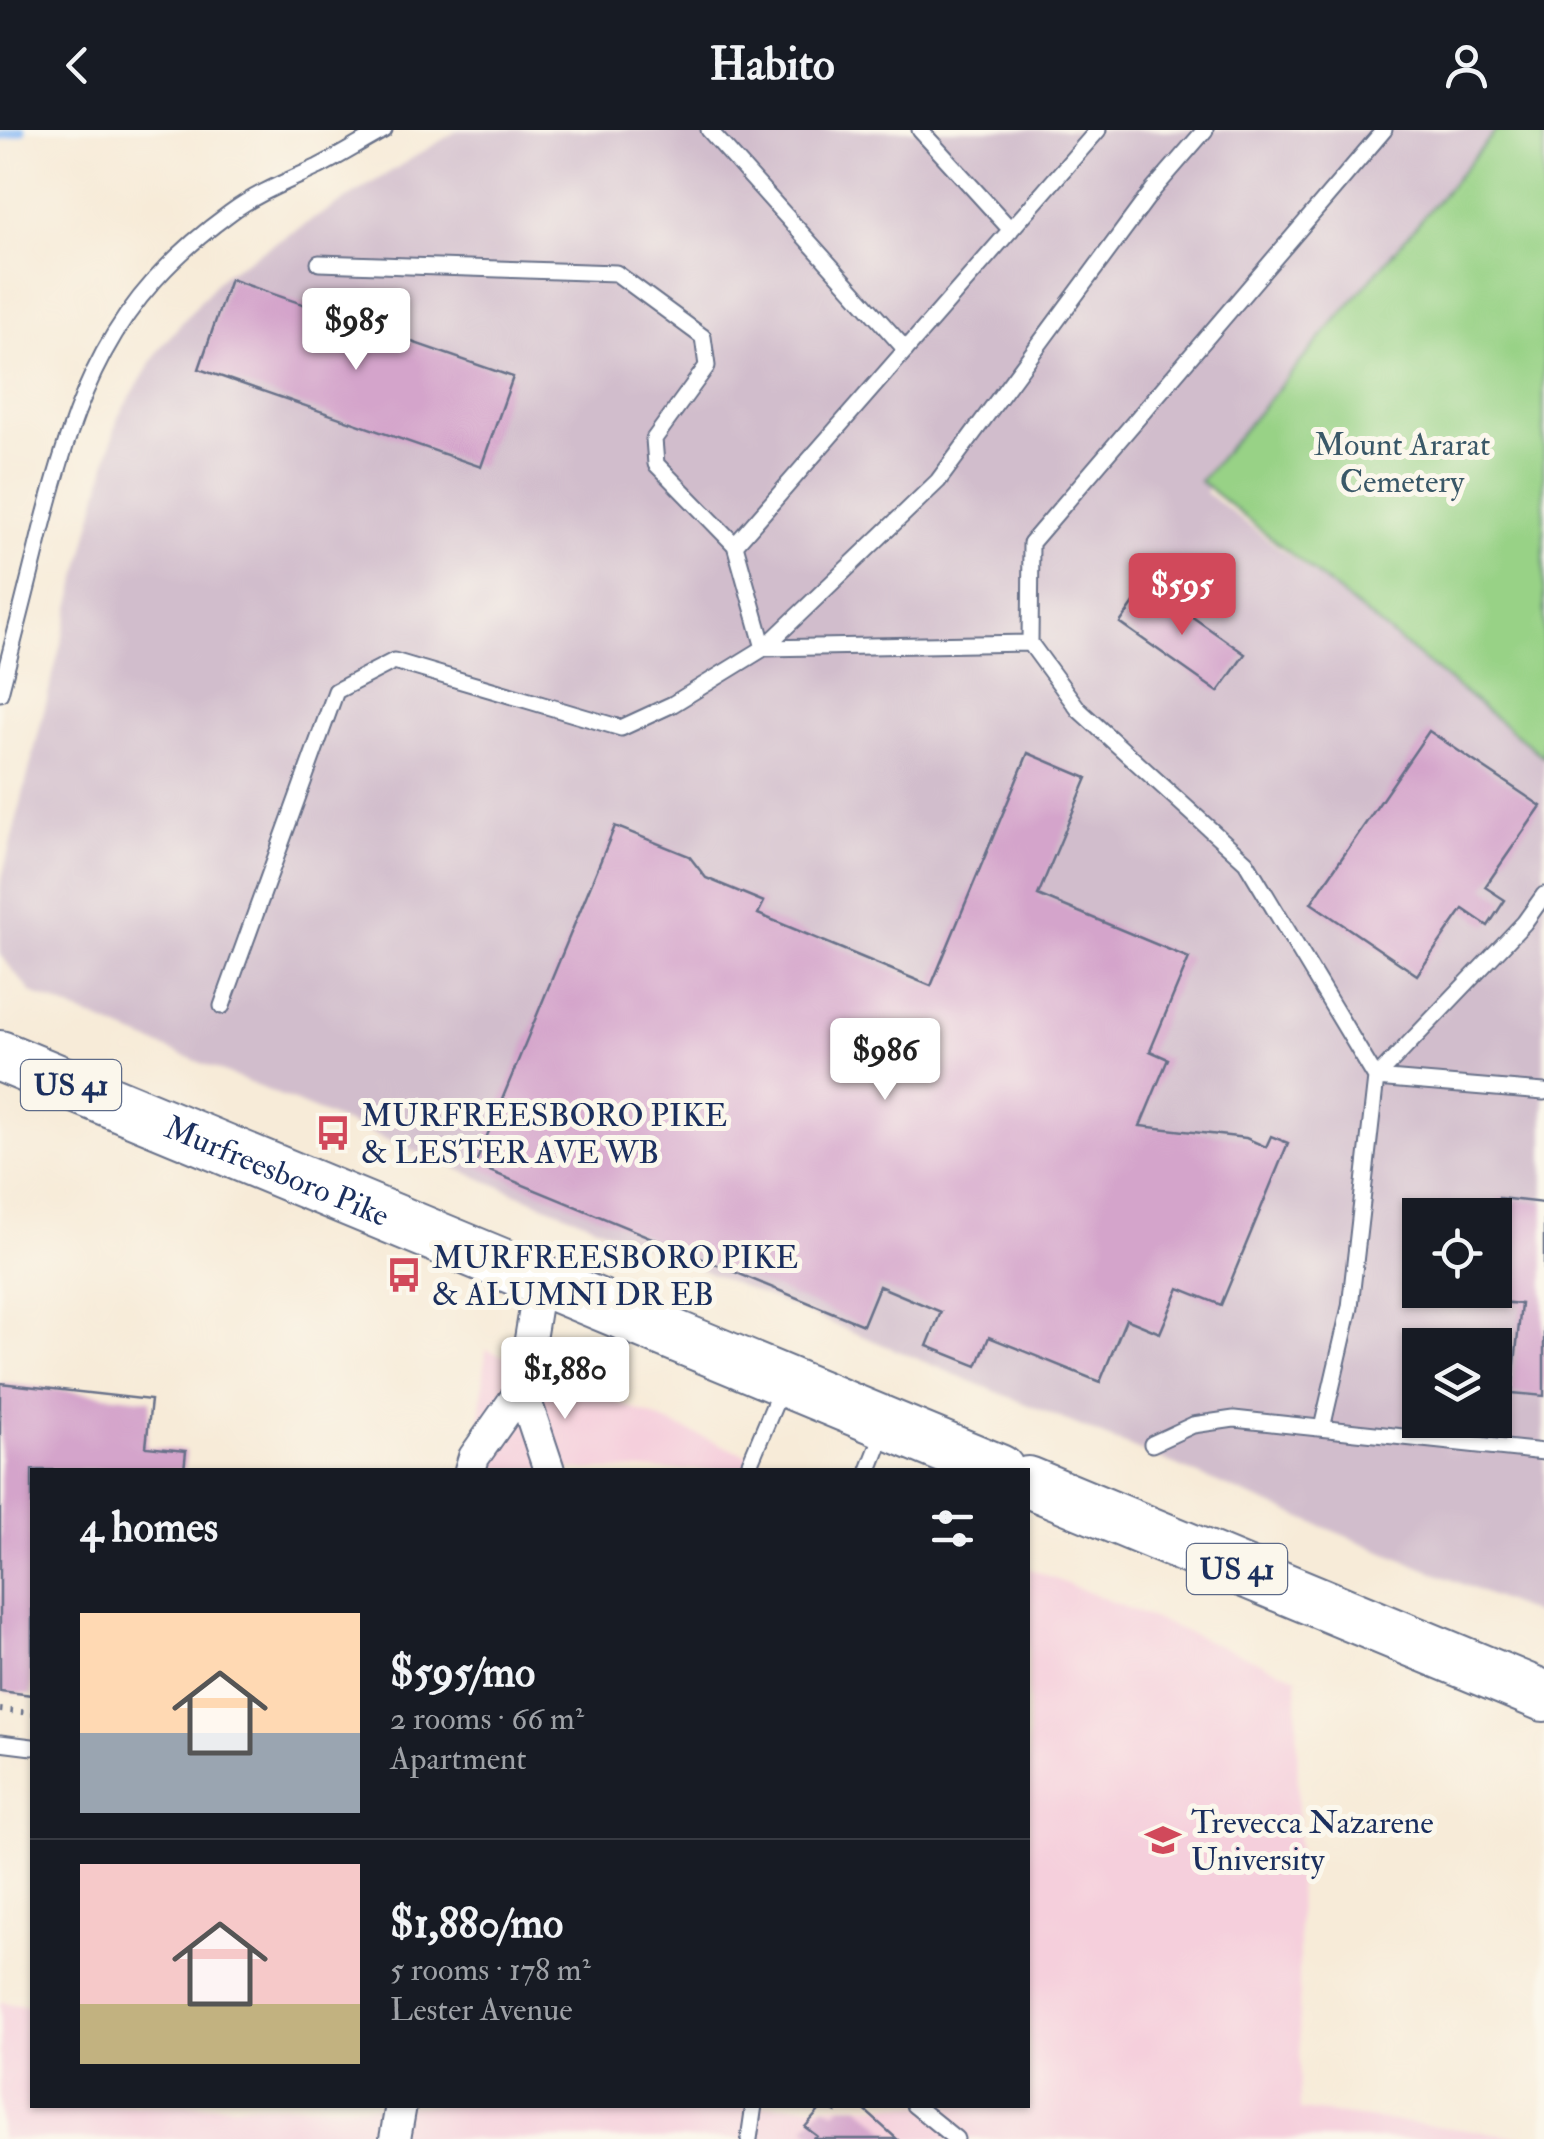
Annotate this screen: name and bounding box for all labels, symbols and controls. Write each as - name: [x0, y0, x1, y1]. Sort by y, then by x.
- text: Habito: [709, 37, 835, 93]
- icon: back: [50, 38, 105, 93]
- icon: person: [1439, 38, 1494, 93]
- pin: $985: [297, 288, 415, 373]
- text: $985: [324, 300, 388, 340]
- park label: Mount Ararat Cemetery: [1314, 425, 1490, 502]
- pin: $595: [1123, 553, 1241, 638]
- text: $595: [1151, 565, 1213, 605]
- pin: $986: [826, 1018, 944, 1103]
- text: $986: [852, 1030, 918, 1070]
- road number: US 41: [21, 1060, 121, 1110]
- place label: MURFREESBORO PIKE & LESTER AVE WB: [361, 1096, 727, 1173]
- street label: Murfreesboro Pike: [159, 1108, 395, 1236]
- bus stop icon: MURFREESBORO PIKE & LESTER AVE WB: [314, 1114, 352, 1152]
- map controls: [1402, 1198, 1512, 1438]
- button: locate: [1402, 1198, 1512, 1308]
- place label: MURFREESBORO PIKE & ALUMNI DR EB: [432, 1238, 798, 1315]
- bus stop icon: MURFREESBORO PIKE & ALUMNI DR EB: [385, 1256, 423, 1294]
- button: layers: [1402, 1328, 1512, 1438]
- pin: $1,880: [484, 1337, 646, 1422]
- text: $1,880: [523, 1349, 607, 1389]
- icon: filters: [925, 1501, 980, 1556]
- text: 4 homes: [80, 1502, 218, 1554]
- road number: US 41: [1187, 1544, 1287, 1594]
- text: $595/mo: [390, 1647, 535, 1699]
- icon: home: [160, 1653, 280, 1773]
- text: 2 rooms · 66 m²: [390, 1699, 584, 1739]
- text: Apartment: [390, 1739, 527, 1779]
- place label: Trevecca Nazarene University: [1191, 1803, 1434, 1880]
- school or university icon: Trevecca Nazarene University: [1144, 1821, 1182, 1859]
- text: $1,880/mo: [390, 1898, 563, 1950]
- icon: home: [160, 1904, 280, 2024]
- text: 5 rooms · 178 m²: [390, 1950, 591, 1990]
- text: Lester Avenue: [390, 1990, 573, 2030]

